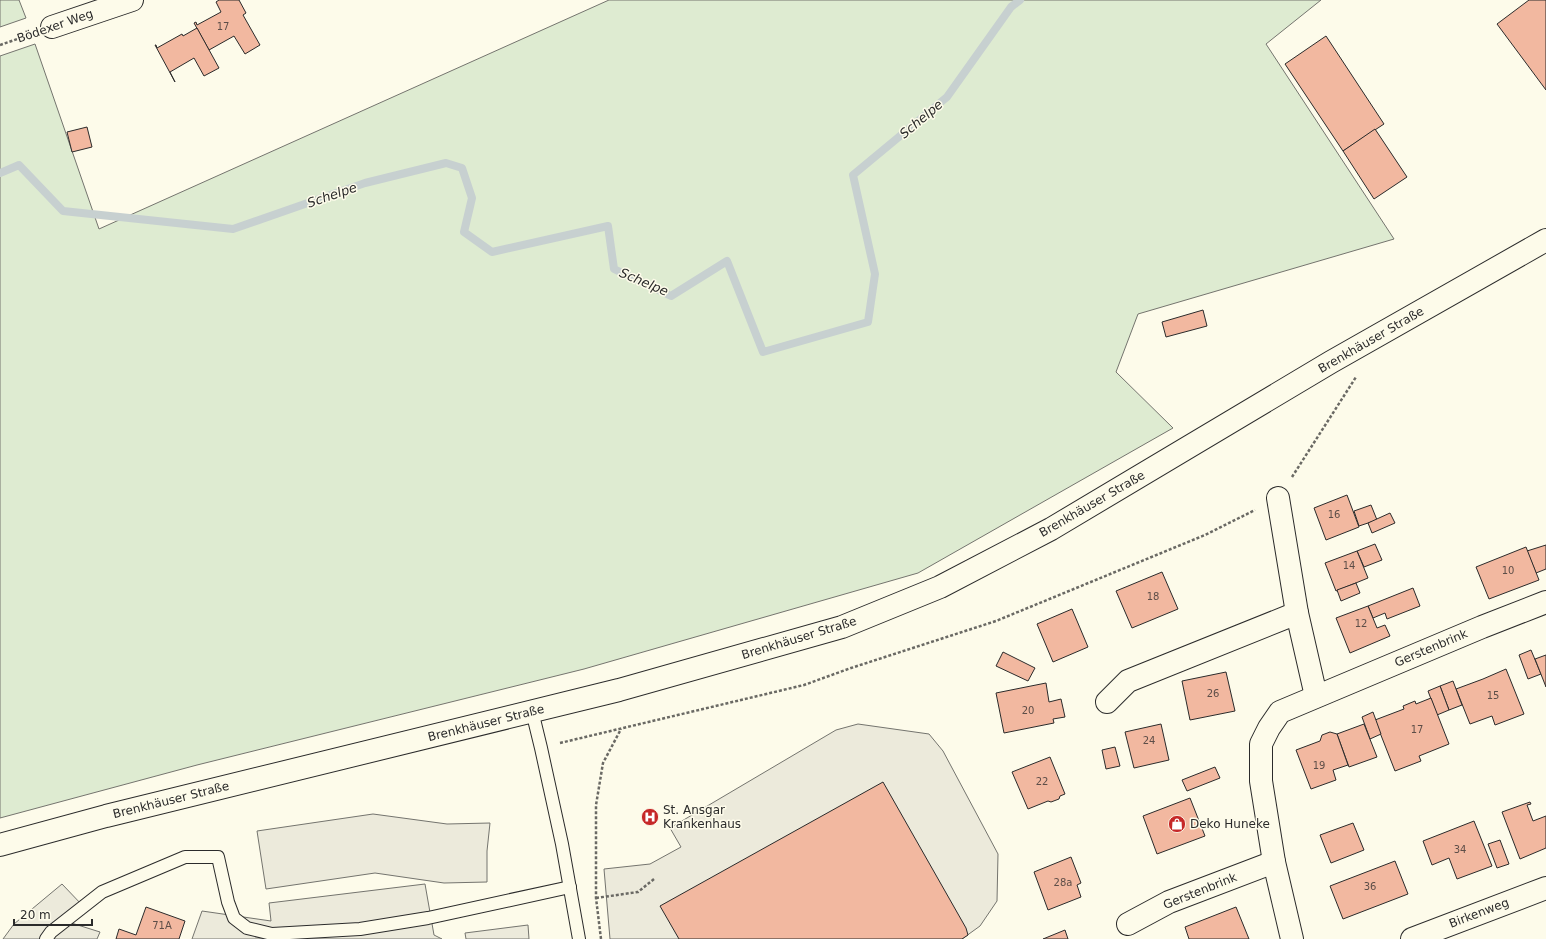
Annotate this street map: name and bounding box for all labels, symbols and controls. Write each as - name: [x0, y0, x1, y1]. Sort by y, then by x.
- street label: Bödexer Weg: [15, 6, 95, 46]
- house number: 17: [217, 21, 229, 32]
- water label: Schelpe: [896, 97, 946, 141]
- water label: Schelpe: [305, 180, 359, 210]
- water label: Schelpe: [617, 265, 671, 299]
- street label: Brenkhäuser Straße: [1316, 304, 1426, 376]
- street label: Brenkhäuser Straße: [1037, 468, 1147, 540]
- house number: 16: [1328, 509, 1340, 520]
- house number: 14: [1343, 560, 1355, 571]
- house number: 10: [1502, 565, 1514, 576]
- house number: 18: [1147, 591, 1159, 602]
- street label: Brenkhäuser Straße: [740, 614, 858, 662]
- house number: 12: [1355, 618, 1367, 629]
- street label: Gerstenbrink: [1392, 626, 1470, 670]
- house number: 26: [1207, 688, 1219, 699]
- house number: 15: [1487, 690, 1499, 701]
- street label: Brenkhäuser Straße: [426, 702, 546, 744]
- house number: 20: [1022, 705, 1034, 716]
- house number: 17: [1411, 724, 1423, 735]
- house number: 24: [1143, 735, 1155, 746]
- house number: 19: [1313, 760, 1325, 771]
- house number: 22: [1036, 776, 1048, 787]
- street label: Brenkhäuser Straße: [111, 779, 231, 821]
- place label: St. Ansgar Krankenhaus: [663, 803, 741, 831]
- hospital icon: St. Ansgar Krankenhaus: [640, 807, 660, 827]
- shop icon: Deko Huneke: [1167, 814, 1187, 834]
- place label: Deko Huneke: [1190, 817, 1270, 831]
- house number: 34: [1454, 844, 1466, 855]
- street label: Gerstenbrink: [1161, 870, 1239, 912]
- house number: 28a: [1054, 877, 1072, 888]
- house number: 36: [1364, 881, 1376, 892]
- street label: Birkenweg: [1447, 895, 1511, 931]
- scale bar: [14, 901, 92, 927]
- text: 20 m: [20, 908, 51, 922]
- house number: 71A: [152, 920, 172, 931]

